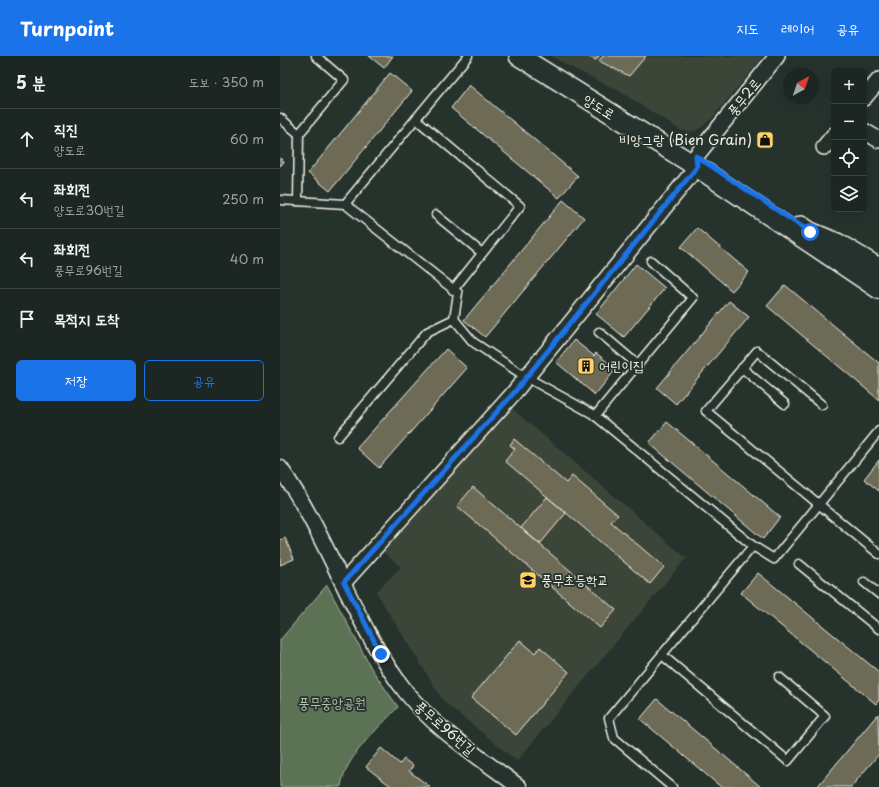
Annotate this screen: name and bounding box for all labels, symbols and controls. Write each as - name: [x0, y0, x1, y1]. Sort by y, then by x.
- text: Turnpoint: [20, 14, 114, 42]
- text: 지도: [736, 18, 759, 39]
- text: 레이어: [781, 18, 814, 39]
- text: 공유: [836, 18, 859, 39]
- north arrow: [783, 68, 819, 104]
- map controls: [831, 68, 867, 212]
- button: +: [831, 68, 867, 104]
- text: 5 분: [16, 69, 46, 95]
- text: 도보 · 350 m: [189, 72, 264, 91]
- street label: 풍무2로: [722, 73, 766, 120]
- street label: 양도로: [579, 89, 619, 124]
- button: −: [831, 104, 867, 140]
- text: 직진: [54, 117, 78, 140]
- icon: ahead: [16, 128, 38, 150]
- text: 60 m: [230, 129, 264, 148]
- place label: 비앙그랑 (Bien Grain): [619, 129, 752, 150]
- shop icon: 비앙그랑 (Bien Grain): [755, 130, 775, 150]
- text: 양도로: [54, 140, 85, 159]
- button: locate: [831, 140, 867, 176]
- button: layers: [831, 176, 867, 212]
- text: 좌회전: [54, 177, 90, 200]
- icon: left: [16, 188, 38, 210]
- text: 250 m: [222, 189, 264, 208]
- text: 양도로30번길: [54, 200, 124, 219]
- route start: [801, 223, 819, 241]
- text: 좌회전: [54, 237, 90, 260]
- icon: left: [16, 248, 38, 270]
- text: 40 m: [230, 249, 264, 268]
- text: 풍무로96번길: [54, 260, 123, 279]
- text: 목적지 도착: [54, 307, 119, 330]
- icon: arrive: [16, 308, 38, 330]
- place label: 어린이집: [599, 355, 644, 376]
- building icon: 어린이집: [576, 356, 596, 376]
- button: 저장: [16, 360, 136, 401]
- button: 공유: [144, 360, 264, 401]
- place label: 풍무초등학교: [541, 569, 609, 590]
- school or university icon: 풍무초등학교: [518, 570, 538, 590]
- route end: [372, 645, 390, 663]
- park label: 풍무중앙공원: [298, 692, 366, 713]
- street label: 풍무로96번길: [410, 695, 481, 760]

